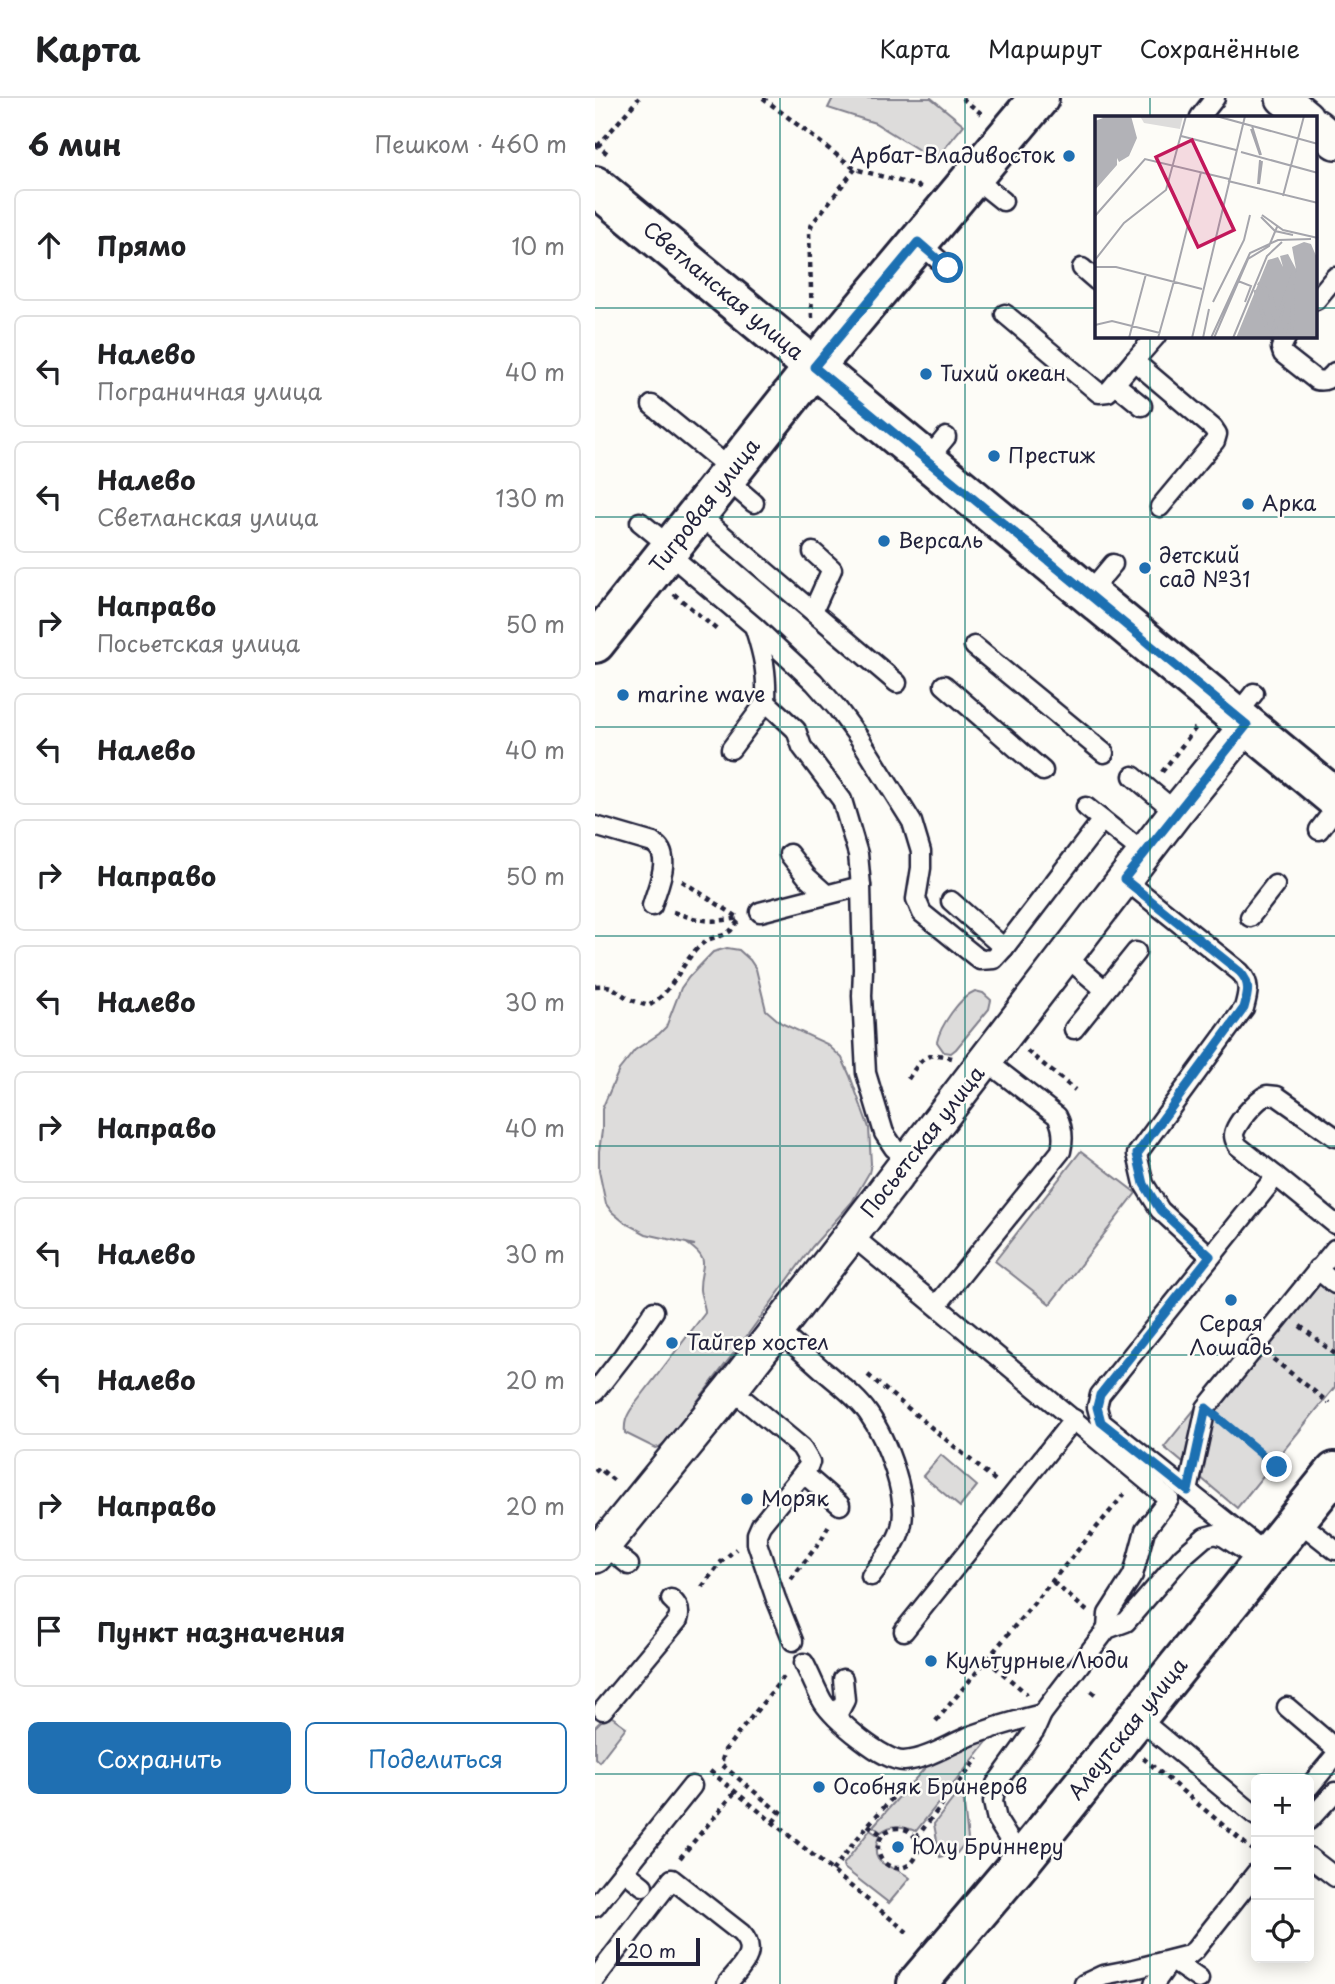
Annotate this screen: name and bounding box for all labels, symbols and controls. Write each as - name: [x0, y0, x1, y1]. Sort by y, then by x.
- text: Карта: [35, 23, 141, 73]
- text: Карта: [879, 30, 950, 66]
- text: Маршрут: [988, 30, 1102, 66]
- text: Сохранённые: [1140, 30, 1300, 66]
- inset map: [1095, 116, 1317, 338]
- text: 6 мин: [28, 121, 122, 166]
- text: Пешком · 460 m: [375, 126, 567, 161]
- place label: Арбат-Владивосток: [850, 138, 1056, 170]
- marker: Арбат-Владивосток: [1061, 148, 1077, 164]
- street label: Светланская улица: [637, 212, 813, 367]
- icon: ahead: [30, 226, 68, 264]
- text: Прямо: [97, 226, 186, 265]
- text: 10 m: [511, 228, 565, 263]
- route start: [932, 252, 963, 283]
- text: Налево: [97, 334, 195, 373]
- icon: left: [30, 352, 68, 390]
- text: 40 m: [505, 354, 565, 389]
- place label: Тихий океан: [940, 356, 1066, 388]
- marker: Тихий океан: [918, 366, 934, 382]
- text: Пограничная улица: [97, 373, 322, 408]
- street label: Тигровая улица: [640, 430, 767, 579]
- place label: Престиж: [1008, 438, 1096, 470]
- marker: Престиж: [986, 448, 1002, 464]
- text: Налево: [97, 460, 195, 499]
- icon: left: [30, 478, 68, 516]
- text: 130 m: [495, 480, 565, 515]
- place label: Арка: [1262, 486, 1316, 518]
- marker: Арка: [1240, 496, 1256, 512]
- text: Светланская улица: [97, 499, 318, 534]
- place label: Версаль: [898, 523, 983, 555]
- marker: Версаль: [876, 533, 892, 549]
- place label: детский сад №31: [1159, 538, 1250, 594]
- marker: детский сад №31: [1137, 560, 1153, 576]
- text: Направо: [97, 586, 216, 625]
- icon: right: [30, 604, 68, 642]
- text: 50 m: [505, 606, 565, 641]
- text: Посьетская улица: [97, 625, 300, 660]
- place label: marine wave: [637, 677, 766, 709]
- marker: marine wave: [615, 687, 631, 703]
- icon: left: [30, 730, 68, 768]
- text: Налево: [97, 730, 195, 769]
- text: 40 m: [505, 732, 565, 767]
- icon: right: [30, 856, 68, 894]
- text: Направо: [97, 856, 216, 895]
- text: 50 m: [505, 858, 565, 893]
- icon: left: [30, 982, 68, 1020]
- text: Налево: [97, 982, 195, 1021]
- text: 30 m: [504, 984, 565, 1019]
- street label: Посьетская улица: [852, 1057, 992, 1224]
- icon: right: [30, 1108, 68, 1146]
- text: Направо: [97, 1108, 216, 1147]
- text: 40 m: [505, 1110, 565, 1145]
- icon: left: [30, 1234, 68, 1272]
- text: Налево: [97, 1234, 195, 1273]
- text: 30 m: [504, 1236, 565, 1271]
- marker: Серая Лошадь: [1223, 1292, 1239, 1308]
- place label: Серая Лошадь: [1190, 1306, 1272, 1362]
- place label: Тайгер хостел: [686, 1325, 829, 1357]
- marker: Тайгер хостел: [664, 1335, 680, 1351]
- icon: left: [30, 1360, 68, 1398]
- text: Налево: [97, 1360, 195, 1399]
- text: 20 m: [506, 1362, 565, 1397]
- route end: [1261, 1451, 1292, 1482]
- place label: Моряк: [761, 1481, 830, 1513]
- icon: right: [30, 1486, 68, 1524]
- text: Направо: [97, 1486, 216, 1525]
- text: 20 m: [506, 1488, 565, 1523]
- marker: Моряк: [739, 1491, 755, 1507]
- icon: arrive: [30, 1612, 68, 1650]
- text: Пункт назначения: [97, 1612, 345, 1651]
- place label: Культурные Люди: [945, 1643, 1129, 1675]
- street label: Алеутская улица: [1059, 1649, 1194, 1806]
- marker: Культурные Люди: [923, 1653, 939, 1669]
- button: Сохранить: [28, 1722, 291, 1794]
- button: Поделиться: [305, 1722, 567, 1794]
- place label: Особняк Бринеров: [833, 1769, 1027, 1801]
- map controls: [1251, 1774, 1314, 1963]
- button: +: [1251, 1774, 1314, 1837]
- marker: Особняк Бринеров: [811, 1779, 827, 1795]
- place label: Юлу Бриннеру: [912, 1829, 1064, 1861]
- button: −: [1251, 1837, 1314, 1900]
- marker: Юлу Бриннеру: [890, 1839, 906, 1855]
- button: locate: [1251, 1900, 1314, 1963]
- scale bar: [616, 1935, 700, 1967]
- text: 20 m: [627, 1936, 676, 1964]

